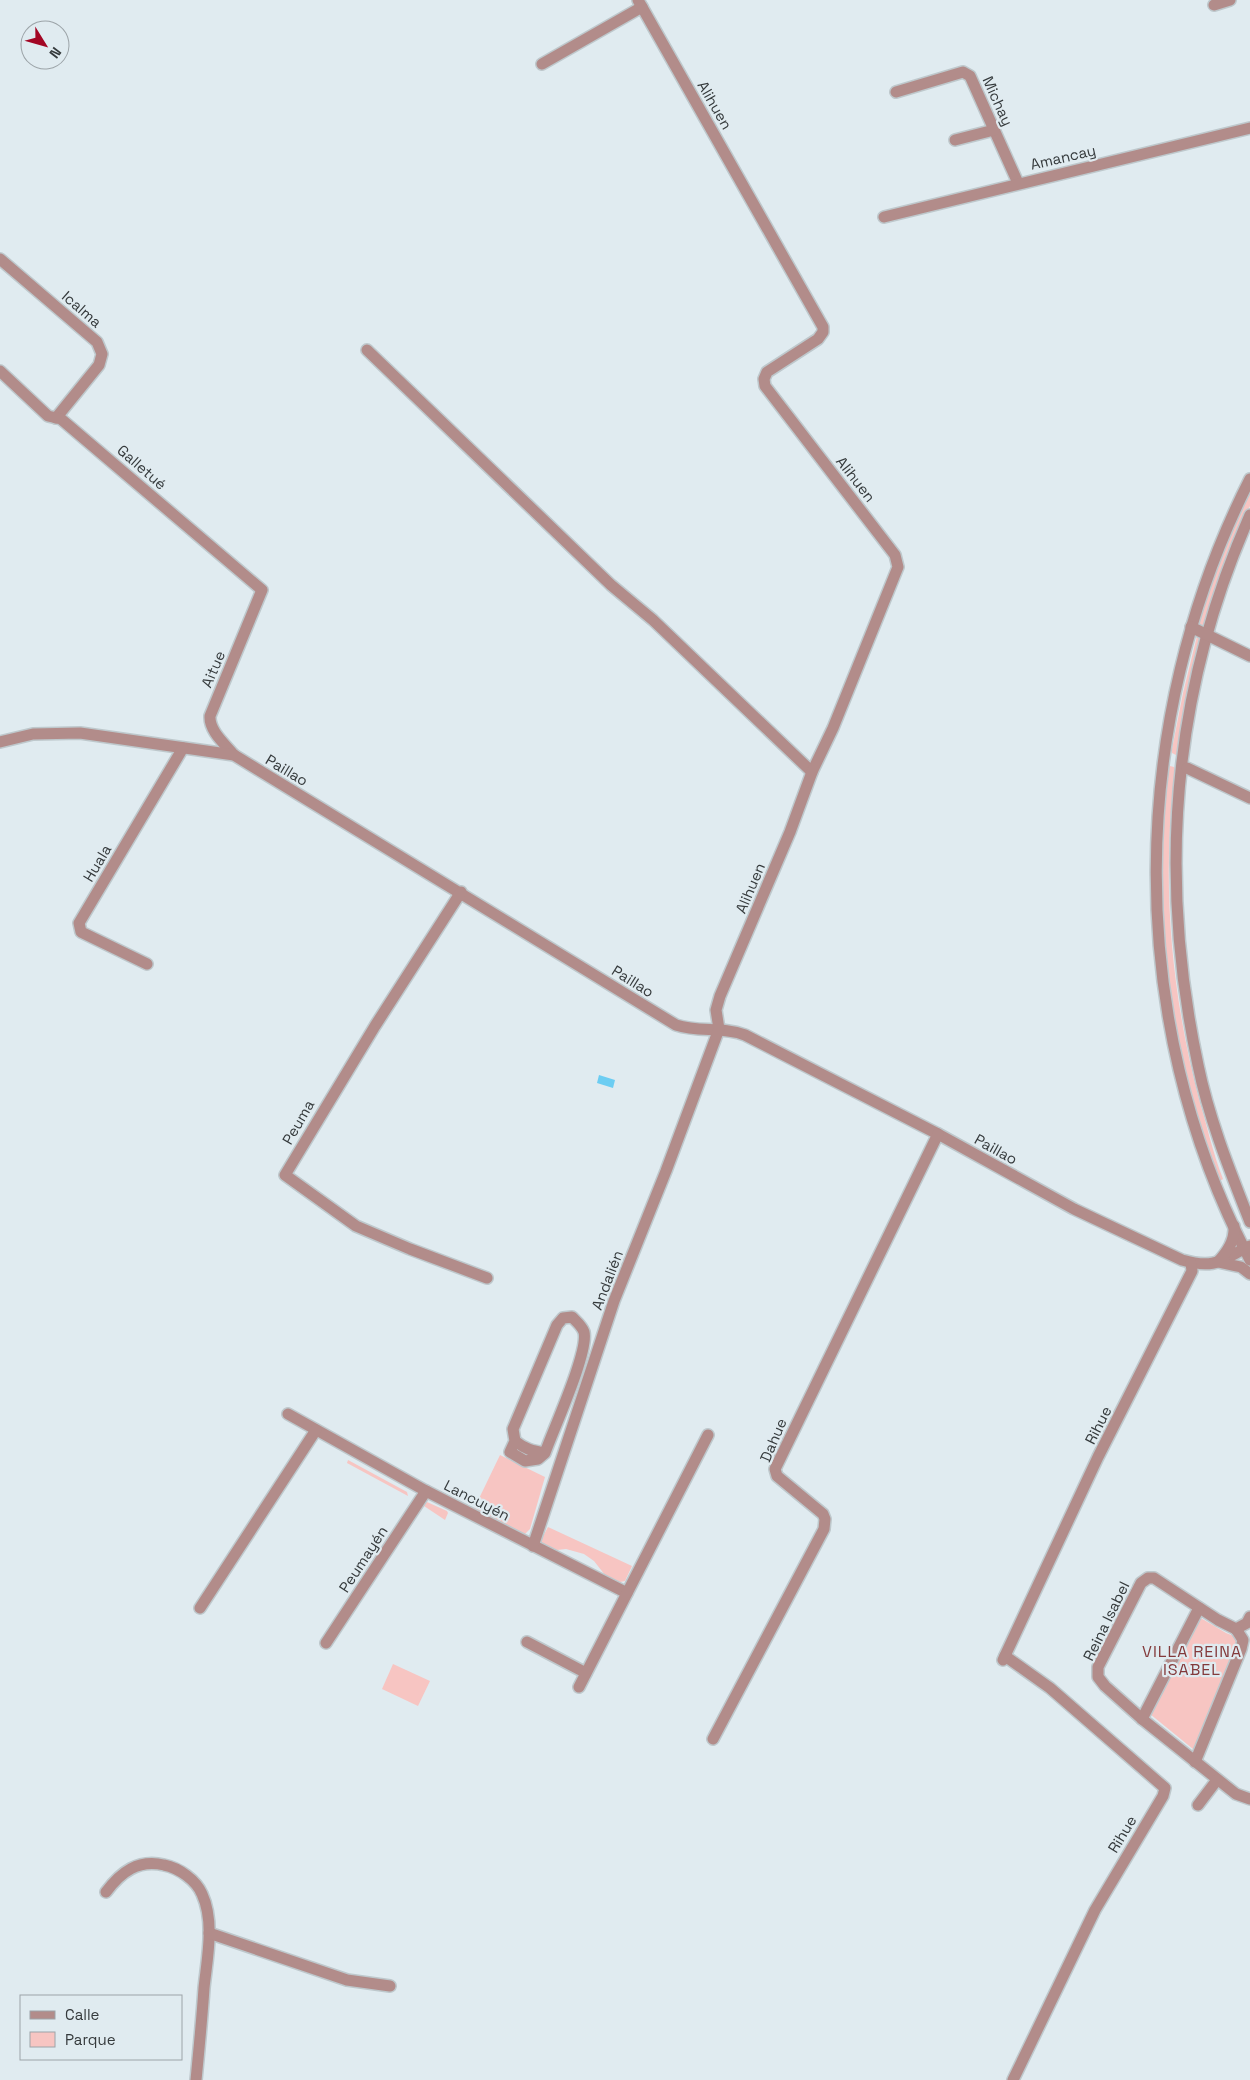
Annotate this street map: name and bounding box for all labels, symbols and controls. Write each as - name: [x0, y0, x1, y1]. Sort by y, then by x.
- north arrow: [20, 20, 70, 70]
- text: N: [45, 44, 65, 62]
- street label: Michay: [979, 73, 1017, 129]
- street label: Alihuen: [693, 77, 737, 133]
- street label: Amancay: [1028, 140, 1098, 174]
- street label: Icalma: [58, 287, 106, 332]
- street label: Galletué: [113, 440, 171, 494]
- street label: Alihuen: [832, 452, 880, 506]
- street label: Aitue: [197, 648, 229, 690]
- street label: Paillao: [262, 750, 312, 790]
- street label: Huala: [79, 841, 116, 885]
- street label: Alihuen: [731, 860, 769, 916]
- street label: Paillao: [608, 961, 658, 1001]
- street label: Peuma: [278, 1096, 319, 1148]
- street label: Paillao: [971, 1129, 1021, 1169]
- street label: Andalién: [587, 1247, 627, 1313]
- street label: Rihue: [1080, 1403, 1116, 1447]
- street label: Dahue: [755, 1415, 791, 1465]
- street label: Lancuyén: [441, 1475, 513, 1525]
- street label: Peumayén: [334, 1522, 392, 1596]
- street label: Reina Isabel: [1079, 1578, 1133, 1664]
- district label: VILLA REINA ISABEL: [1142, 1641, 1242, 1680]
- street label: Rihue: [1103, 1812, 1141, 1856]
- legend: [20, 1995, 182, 2060]
- text: Calle: [65, 2005, 100, 2024]
- text: Parque: [65, 2030, 116, 2049]

